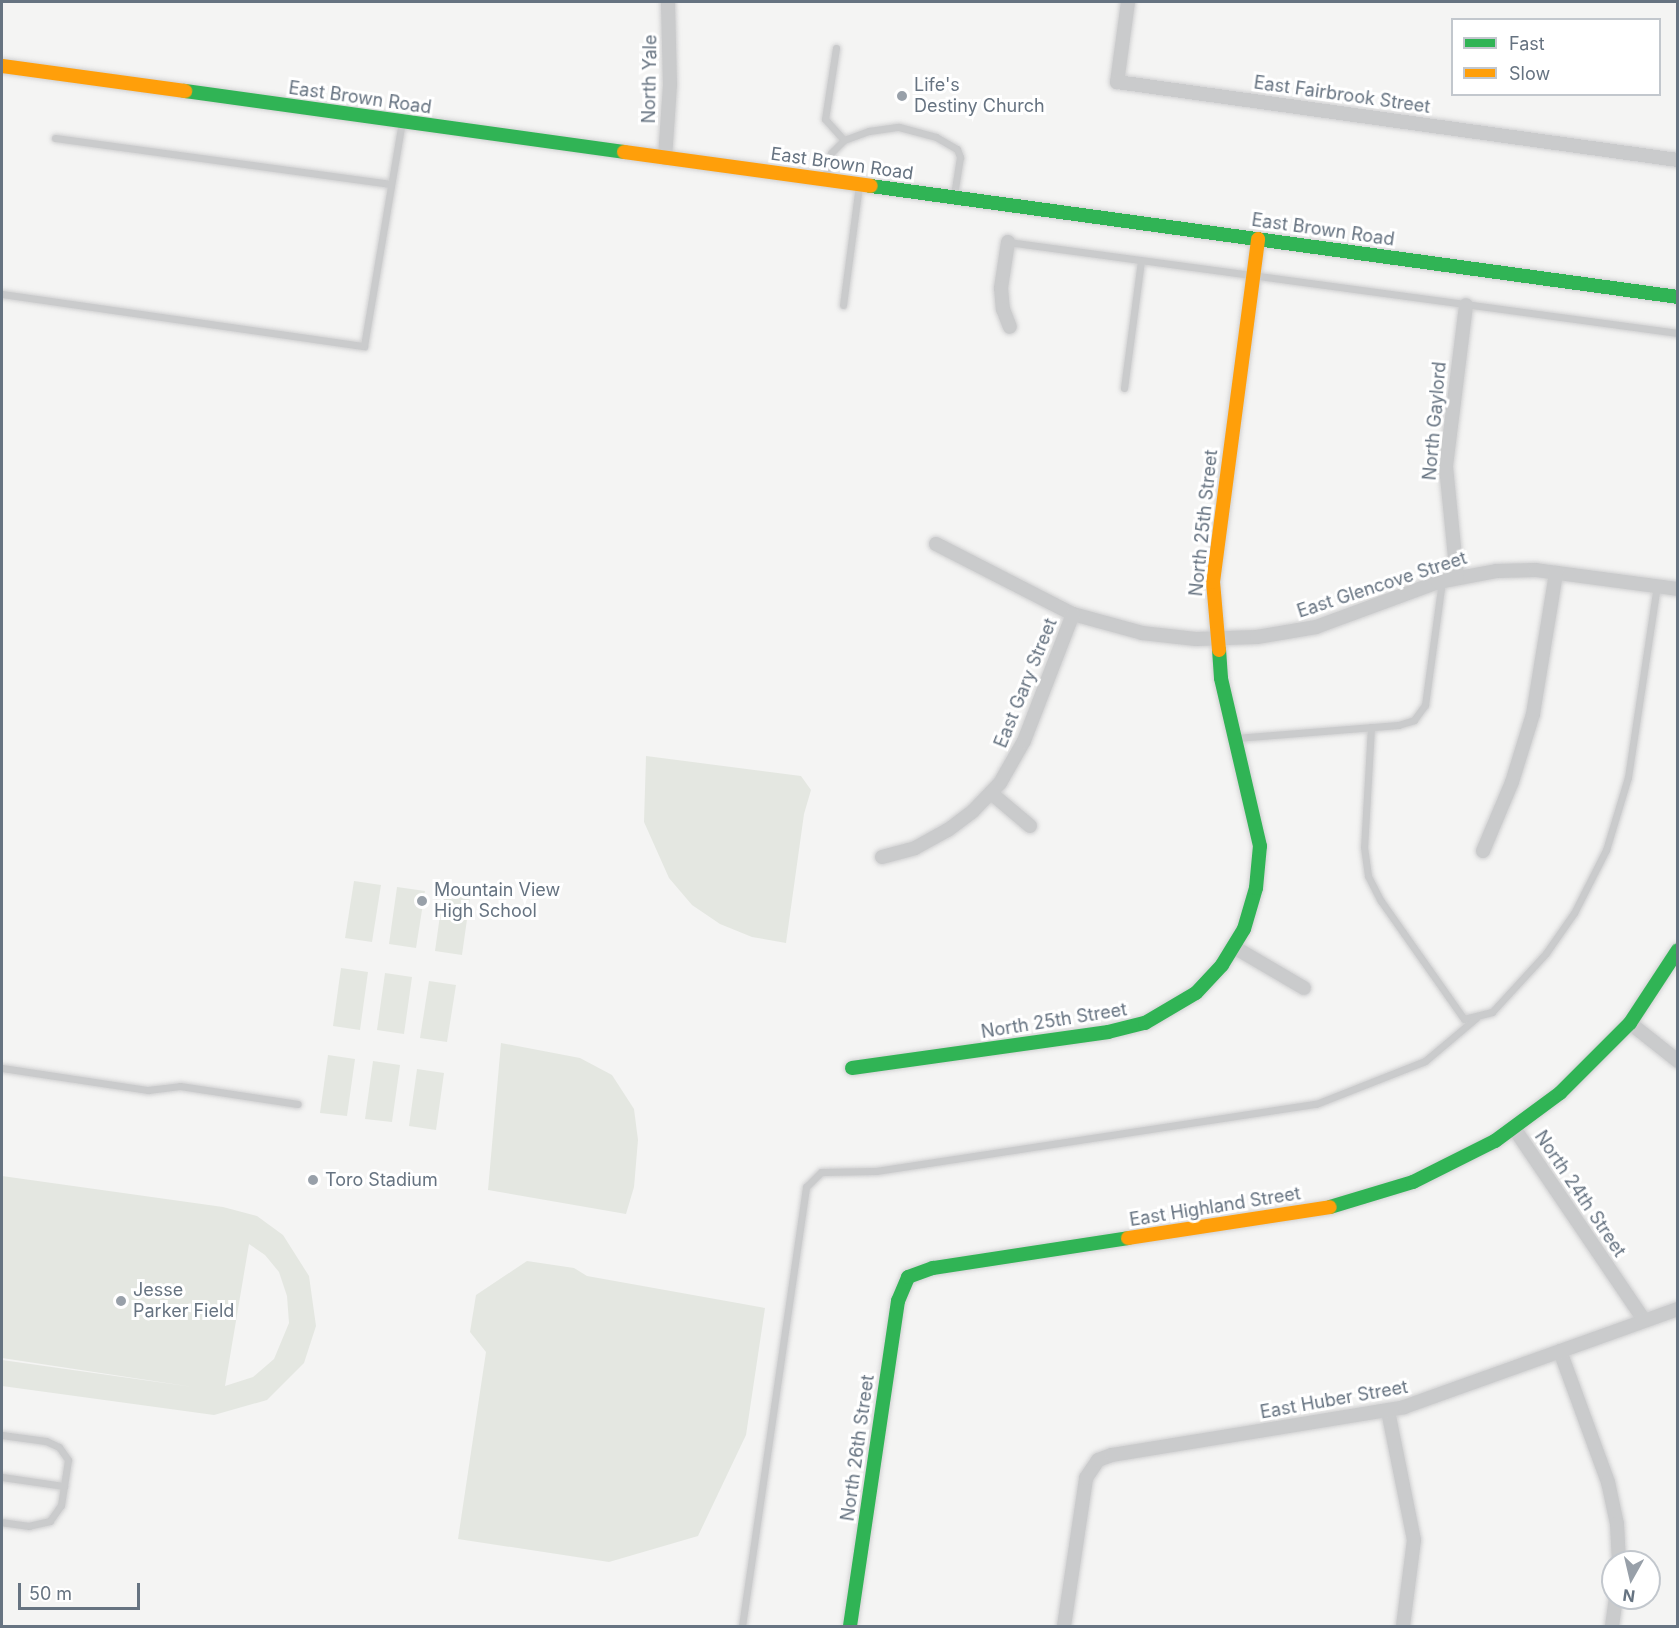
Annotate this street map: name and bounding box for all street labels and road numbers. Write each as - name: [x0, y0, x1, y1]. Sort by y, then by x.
- street label: North Yale: [638, 34, 662, 124]
- street label: East Fairbrook Street: [1252, 72, 1432, 118]
- street label: East Brown Road: [287, 77, 433, 119]
- street label: East Brown Road: [769, 143, 915, 185]
- street label: East Brown Road: [1250, 209, 1396, 251]
- street label: North Gaylord: [1419, 361, 1451, 481]
- street label: North 25th Street: [1186, 449, 1222, 597]
- street label: East Glencove Street: [1294, 547, 1470, 623]
- street label: East Gary Street: [990, 615, 1062, 751]
- street label: North 25th Street: [980, 999, 1128, 1043]
- street label: North 24th Street: [1530, 1127, 1630, 1261]
- street label: East Highland Street: [1128, 1183, 1302, 1231]
- street label: North 26th Street: [837, 1373, 879, 1523]
- street label: East Huber Street: [1258, 1376, 1410, 1424]

